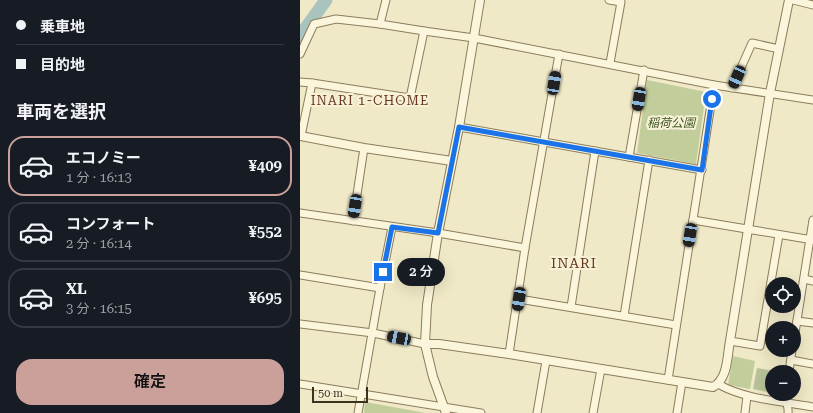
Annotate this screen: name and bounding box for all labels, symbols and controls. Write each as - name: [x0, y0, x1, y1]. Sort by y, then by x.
- text: 乗車地: [40, 18, 85, 36]
- text: 目的地: [40, 56, 85, 74]
- car: [727, 64, 747, 90]
- car: [546, 70, 562, 96]
- car: [631, 86, 647, 112]
- route start: [703, 90, 721, 108]
- district label: INARI 1-CHOME: [311, 93, 429, 108]
- text: 車両を選択: [16, 101, 106, 122]
- park label: 稲荷公園: [647, 116, 697, 130]
- icon: car: [18, 148, 54, 184]
- text: エコノミー: [66, 149, 141, 167]
- text: ¥409: [248, 157, 282, 175]
- text: 1 分 · 16:13: [66, 170, 132, 185]
- car: [347, 193, 363, 219]
- icon: car: [18, 214, 54, 250]
- text: コンフォート: [66, 215, 156, 233]
- car: [682, 222, 698, 248]
- text: ¥552: [248, 223, 282, 241]
- text: 2 分 · 16:14: [66, 236, 132, 251]
- district label: INARI: [551, 255, 597, 271]
- callout: 2 分: [397, 258, 445, 286]
- route end: [374, 263, 392, 281]
- text: 2 分: [409, 264, 433, 279]
- map controls: [765, 277, 801, 401]
- button: locate: [765, 277, 801, 313]
- icon: car: [18, 280, 54, 316]
- text: XL: [66, 280, 87, 298]
- car: [511, 286, 527, 312]
- text: ¥695: [248, 289, 282, 307]
- text: 3 分 · 16:15: [66, 301, 132, 316]
- button: +: [765, 321, 801, 357]
- car: [386, 330, 412, 346]
- button: 確定: [16, 359, 284, 405]
- button: −: [765, 365, 801, 401]
- scale bar: [312, 385, 368, 404]
- text: 50 m: [318, 387, 343, 400]

